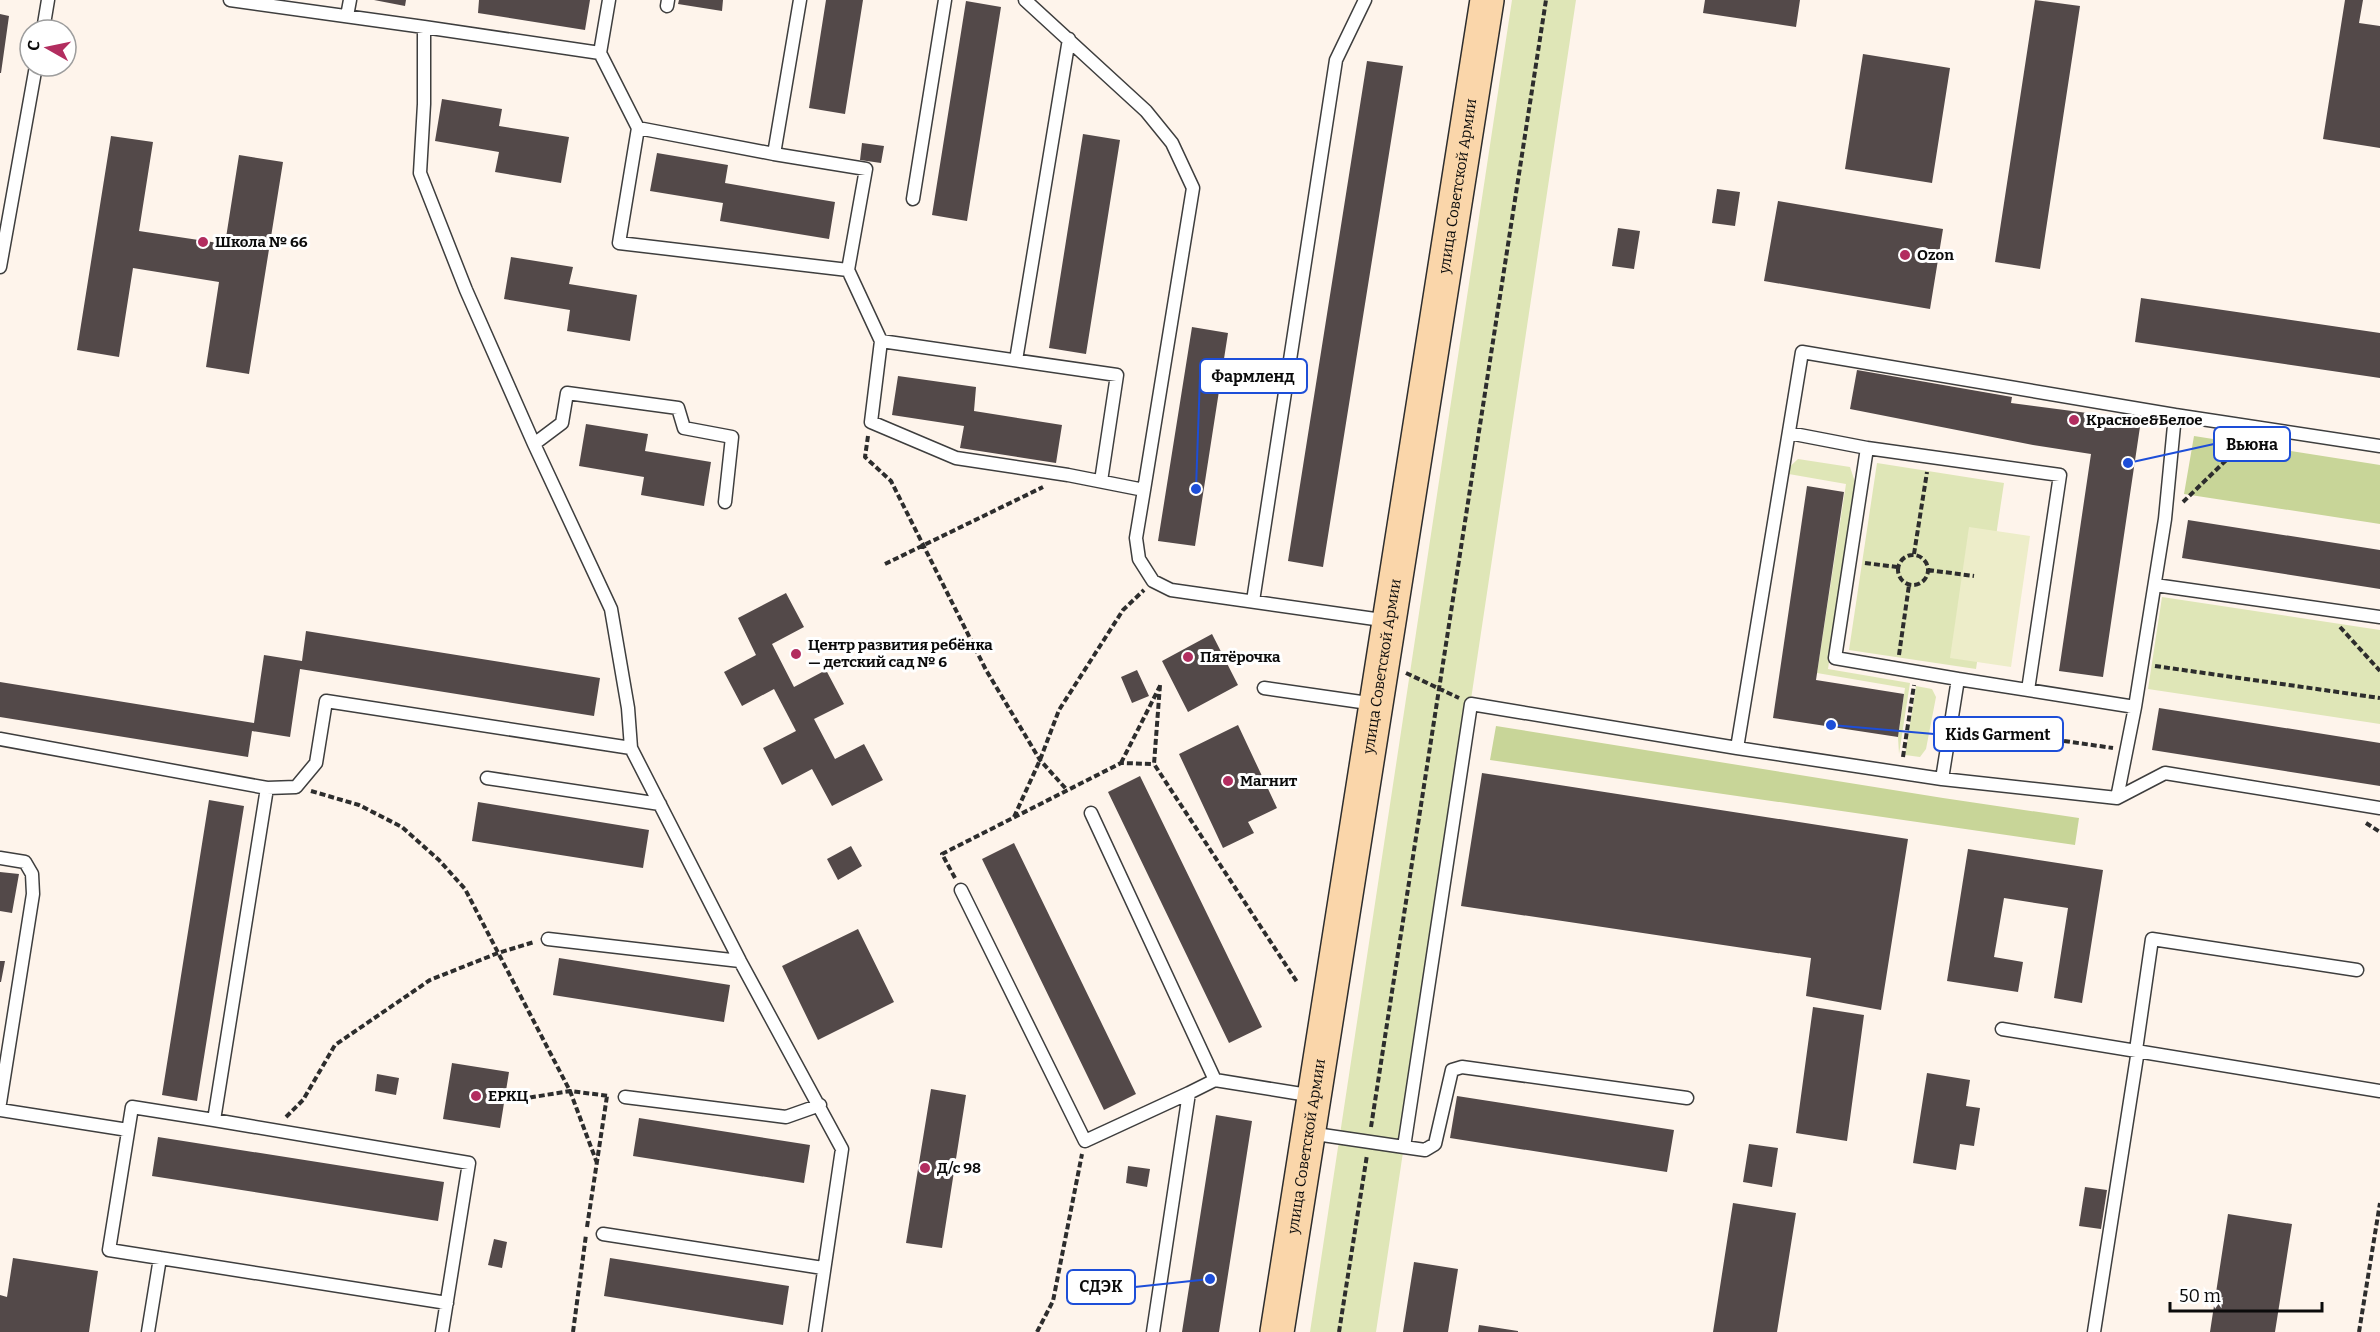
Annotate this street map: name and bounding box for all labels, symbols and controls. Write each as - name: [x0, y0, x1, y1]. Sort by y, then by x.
- north arrow: [18, 18, 78, 78]
- text: С: [24, 39, 44, 52]
- street label: улица Советской Армии: [1435, 97, 1480, 276]
- place label: Школа № 66: [215, 233, 308, 251]
- marker: Школа № 66: [196, 235, 210, 249]
- place label: Ozon: [1917, 246, 1954, 264]
- marker: Ozon: [1898, 248, 1912, 262]
- callout: Фармленд: [1200, 359, 1307, 393]
- text: Фармленд: [1211, 367, 1295, 386]
- place label: Красное&Белое: [2086, 411, 2203, 429]
- marker: Красное&Белое: [2067, 413, 2081, 427]
- callout: Вьюна: [2214, 427, 2290, 461]
- text: Вьюна: [2226, 435, 2278, 454]
- street label: улица Советской Армии: [1359, 577, 1405, 756]
- place label: Центр развития ребёнка — детский сад № 6: [808, 636, 993, 671]
- marker: Центр развития ребёнка — детский сад № 6: [789, 647, 803, 661]
- place label: Пятёрочка: [1200, 648, 1281, 666]
- marker: Пятёрочка: [1181, 650, 1195, 664]
- callout: Kids Garment: [1934, 717, 2063, 751]
- text: Kids Garment: [1945, 725, 2051, 744]
- place label: Магнит: [1240, 772, 1298, 790]
- marker: Магнит: [1221, 774, 1235, 788]
- street label: улица Советской Армии: [1283, 1057, 1329, 1236]
- place label: ЕРКЦ: [488, 1087, 528, 1105]
- marker: ЕРКЦ: [469, 1089, 483, 1103]
- place label: Д/с 98: [937, 1159, 981, 1177]
- marker: Д/с 98: [918, 1161, 932, 1175]
- callout: СДЭК: [1067, 1270, 1135, 1304]
- scale bar: [2170, 1275, 2322, 1313]
- text: СДЭК: [1079, 1277, 1123, 1296]
- text: 50 m: [2179, 1285, 2221, 1307]

